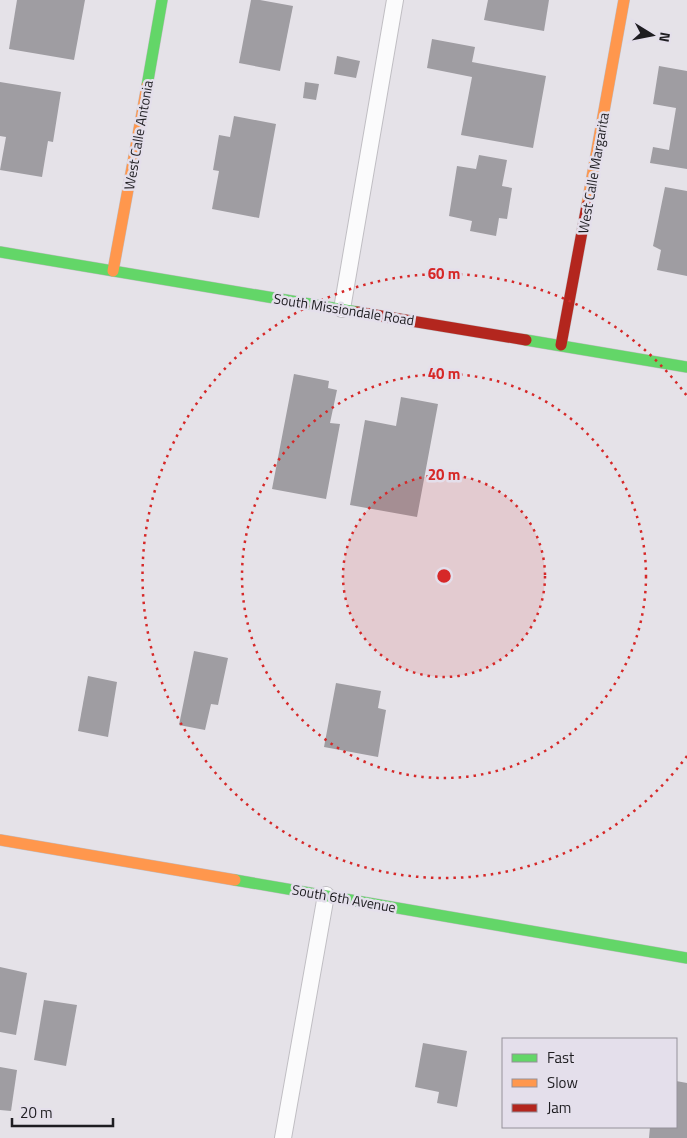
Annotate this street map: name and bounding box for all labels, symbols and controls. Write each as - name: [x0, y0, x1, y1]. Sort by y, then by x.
- north arrow: [627, 10, 677, 60]
- text: N: [654, 31, 676, 44]
- street label: West Calle Antonia: [118, 79, 158, 191]
- street label: West Calle Margarita: [572, 111, 614, 235]
- text: 60 m: [428, 262, 460, 285]
- street label: South Missiondale Road: [272, 288, 416, 330]
- text: 40 m: [428, 362, 460, 385]
- text: 20 m: [428, 463, 460, 486]
- centre of rings: [435, 567, 453, 585]
- street label: South 6th Avenue: [290, 879, 398, 917]
- legend: [502, 1038, 677, 1128]
- text: Fast: [547, 1046, 575, 1069]
- text: Slow: [547, 1071, 578, 1094]
- scale bar: [12, 1096, 114, 1128]
- text: Jam: [547, 1096, 571, 1119]
- text: 20 m: [20, 1101, 53, 1124]

